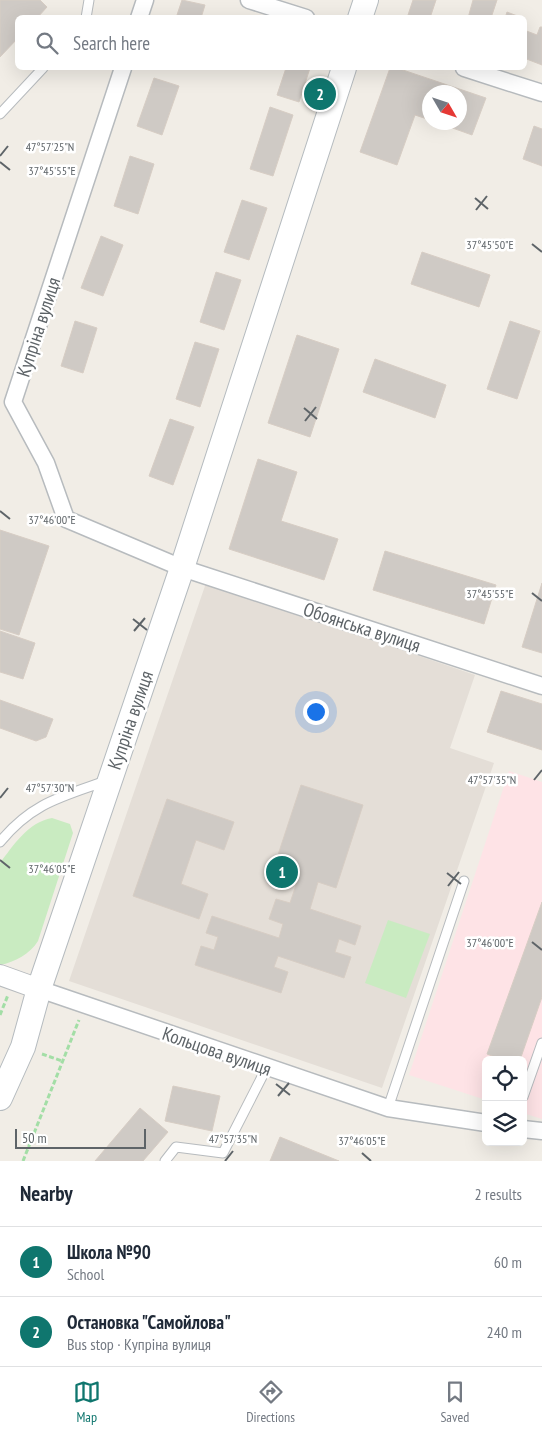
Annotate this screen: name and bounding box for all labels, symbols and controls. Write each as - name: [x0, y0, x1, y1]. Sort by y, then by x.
- search box: [15, 15, 527, 70]
- icon: search: [33, 29, 61, 57]
- text: Search here: [73, 31, 150, 55]
- pin: 2: [304, 75, 336, 113]
- north arrow: [422, 85, 467, 130]
- text: 47°57'25"N: [26, 139, 74, 154]
- text: 37°45'55"E: [28, 163, 76, 178]
- text: 37°45'50"E: [466, 237, 514, 252]
- street label: Купріна вулиця: [11, 274, 65, 380]
- text: 37°46'00"E: [28, 512, 76, 527]
- text: 37°45'55"E: [466, 586, 514, 601]
- street label: Обоянська вулиця: [300, 597, 424, 657]
- street label: Купріна вулиця: [102, 667, 158, 773]
- your location: [303, 699, 329, 725]
- text: 47°57'35"N: [468, 772, 516, 787]
- text: 47°57'30"N: [26, 780, 74, 795]
- pin: 1: [266, 853, 298, 891]
- text: 37°46'05"E: [28, 861, 76, 876]
- text: 37°46'00"E: [466, 935, 514, 950]
- street label: Кольцова вулиця: [159, 1021, 275, 1081]
- map controls: [482, 1056, 527, 1146]
- button: locate: [482, 1056, 527, 1101]
- button: layers: [482, 1101, 527, 1146]
- scale bar: [15, 1126, 146, 1149]
- text: 50 m: [22, 1129, 47, 1147]
- text: 47°57'35"N: [209, 1131, 257, 1146]
- text: 37°46'05"E: [338, 1133, 386, 1148]
- text: Nearby: [20, 1180, 73, 1207]
- text: 2 results: [475, 1184, 522, 1204]
- text: Школа №90: [67, 1240, 151, 1264]
- text: 1: [32, 1252, 40, 1272]
- text: 60 m: [494, 1252, 522, 1272]
- text: School: [67, 1264, 104, 1284]
- text: Остановка "Самойлова": [67, 1310, 231, 1334]
- text: 2: [32, 1322, 40, 1342]
- text: 240 m: [487, 1322, 522, 1342]
- text: Bus stop · Купріна вулиця: [67, 1334, 211, 1354]
- tab: Map: [73, 1378, 101, 1426]
- tab: Directions: [246, 1378, 295, 1426]
- tab: Saved: [440, 1378, 469, 1426]

